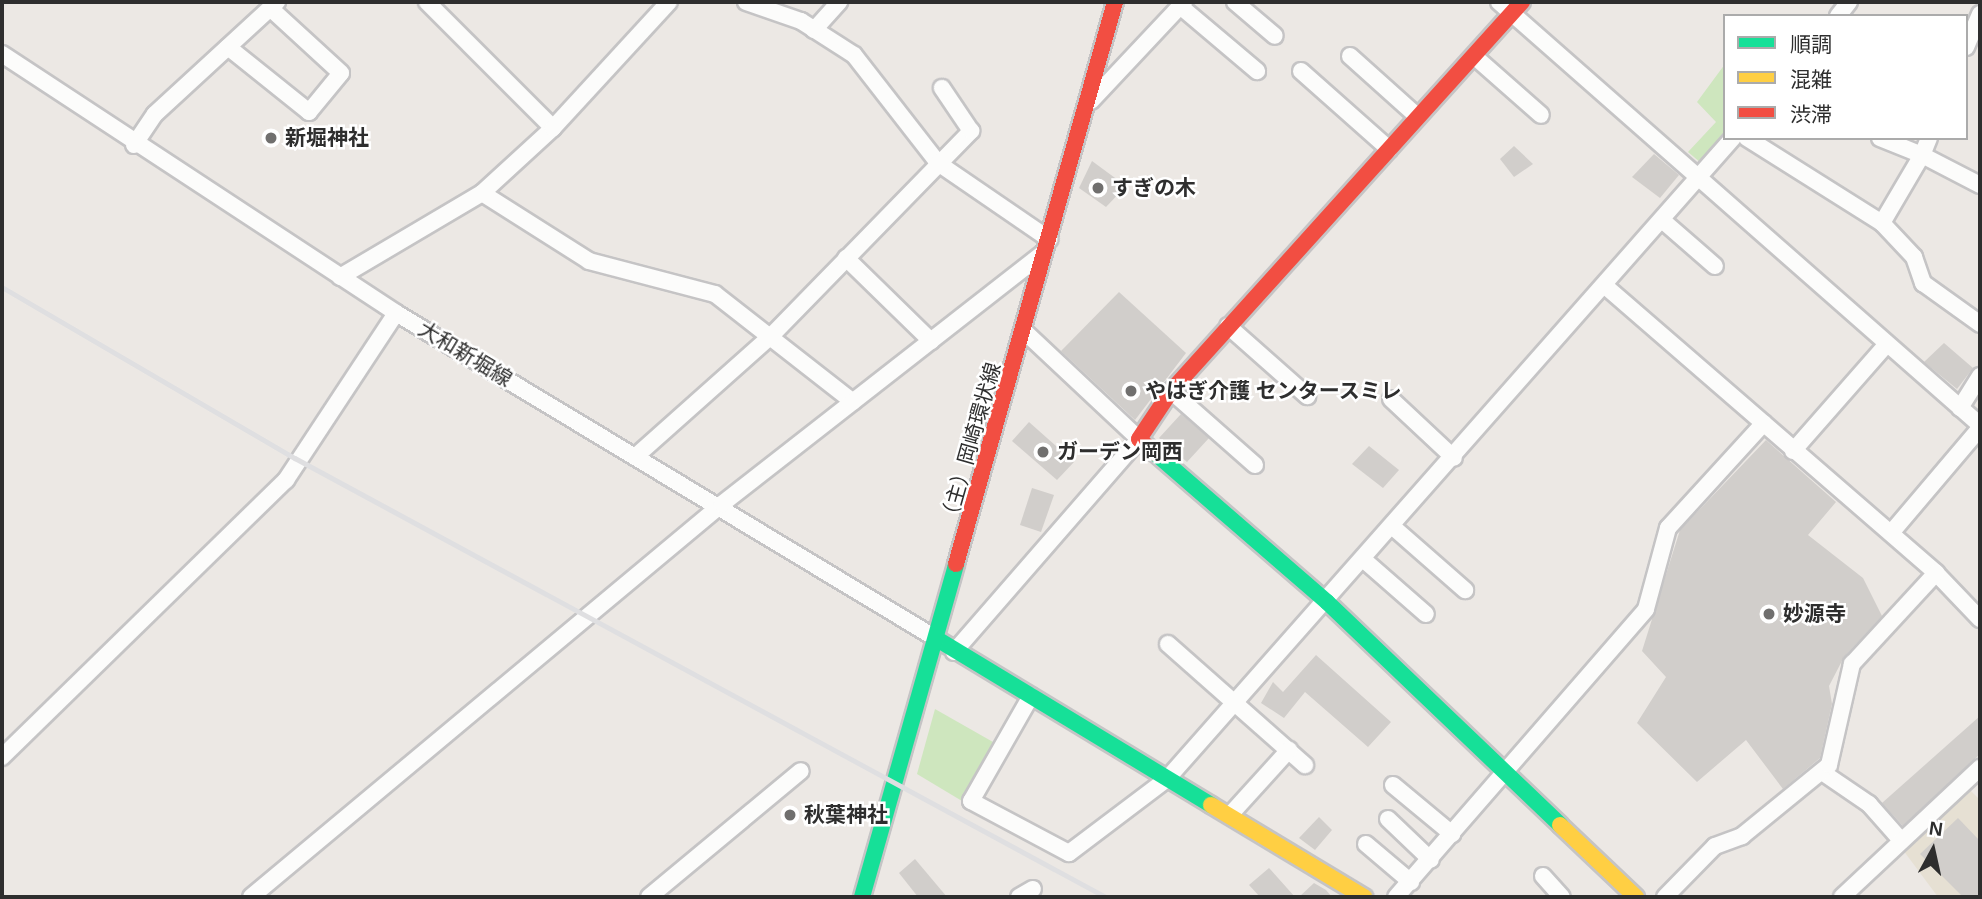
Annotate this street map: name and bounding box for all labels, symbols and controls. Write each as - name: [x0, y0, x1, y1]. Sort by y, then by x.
- legend: [1723, 14, 1968, 140]
- text: 順調: [1790, 33, 1832, 56]
- text: 混雑: [1790, 68, 1832, 91]
- text: 渋滞: [1790, 103, 1832, 126]
- place label: 新堀神社: [285, 125, 369, 151]
- marker: 新堀神社: [263, 130, 279, 146]
- place label: すぎの木: [1112, 175, 1196, 201]
- marker: すぎの木: [1090, 180, 1106, 196]
- street label: 大和新堀線: [414, 316, 516, 392]
- street label: （主）岡崎環状線: [936, 360, 1006, 528]
- place label: やはぎ介護 センタースミレ: [1145, 378, 1403, 404]
- marker: やはぎ介護 センタースミレ: [1123, 383, 1139, 399]
- place label: ガーデン岡西: [1057, 439, 1183, 465]
- marker: ガーデン岡西: [1035, 444, 1051, 460]
- place label: 妙源寺: [1783, 601, 1846, 627]
- marker: 妙源寺: [1761, 606, 1777, 622]
- place label: 秋葉神社: [804, 802, 888, 828]
- marker: 秋葉神社: [782, 807, 798, 823]
- north arrow: [1898, 815, 1968, 885]
- text: N: [1928, 817, 1944, 840]

